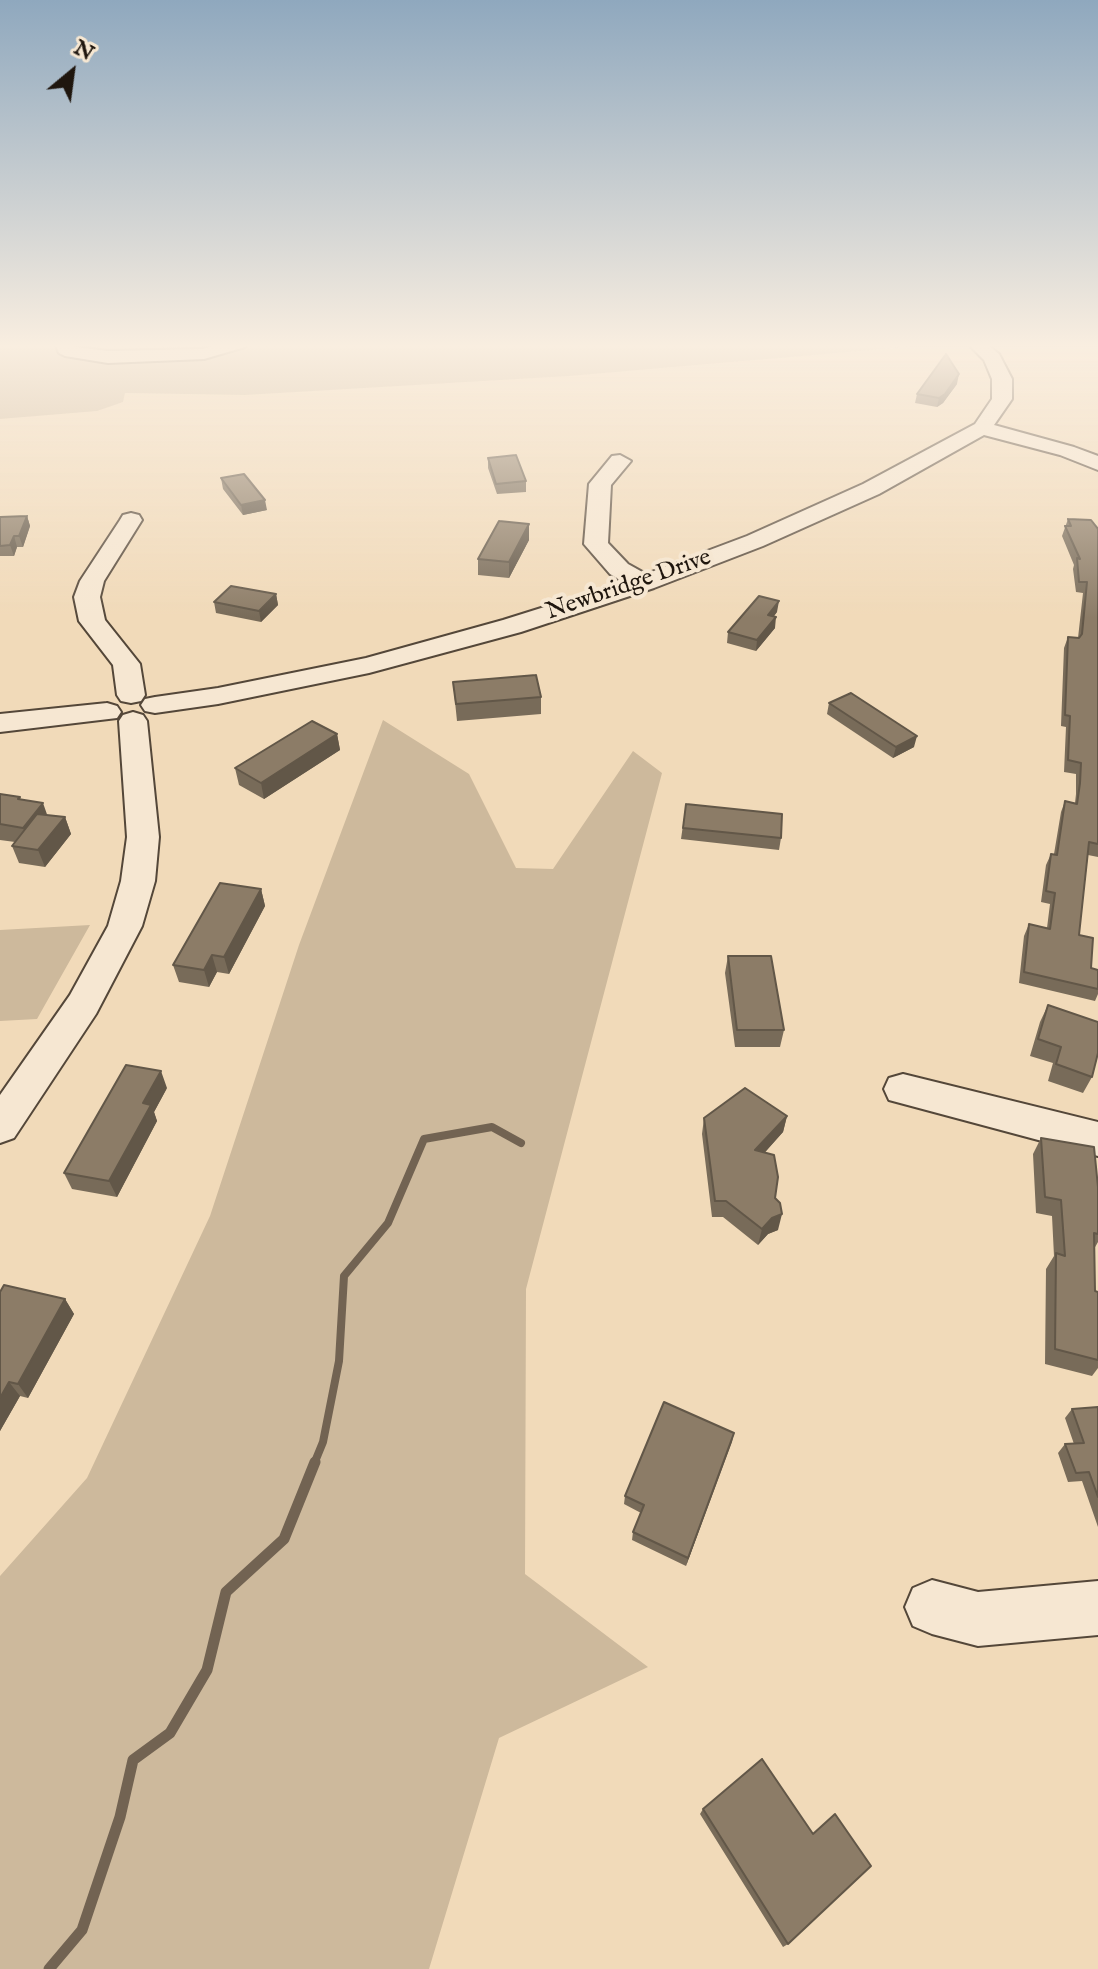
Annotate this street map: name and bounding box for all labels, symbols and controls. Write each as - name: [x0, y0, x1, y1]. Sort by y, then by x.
- north arrow: [32, 32, 112, 112]
- text: N: [69, 34, 99, 68]
- street label: Newbridge Drive: [543, 544, 715, 628]

